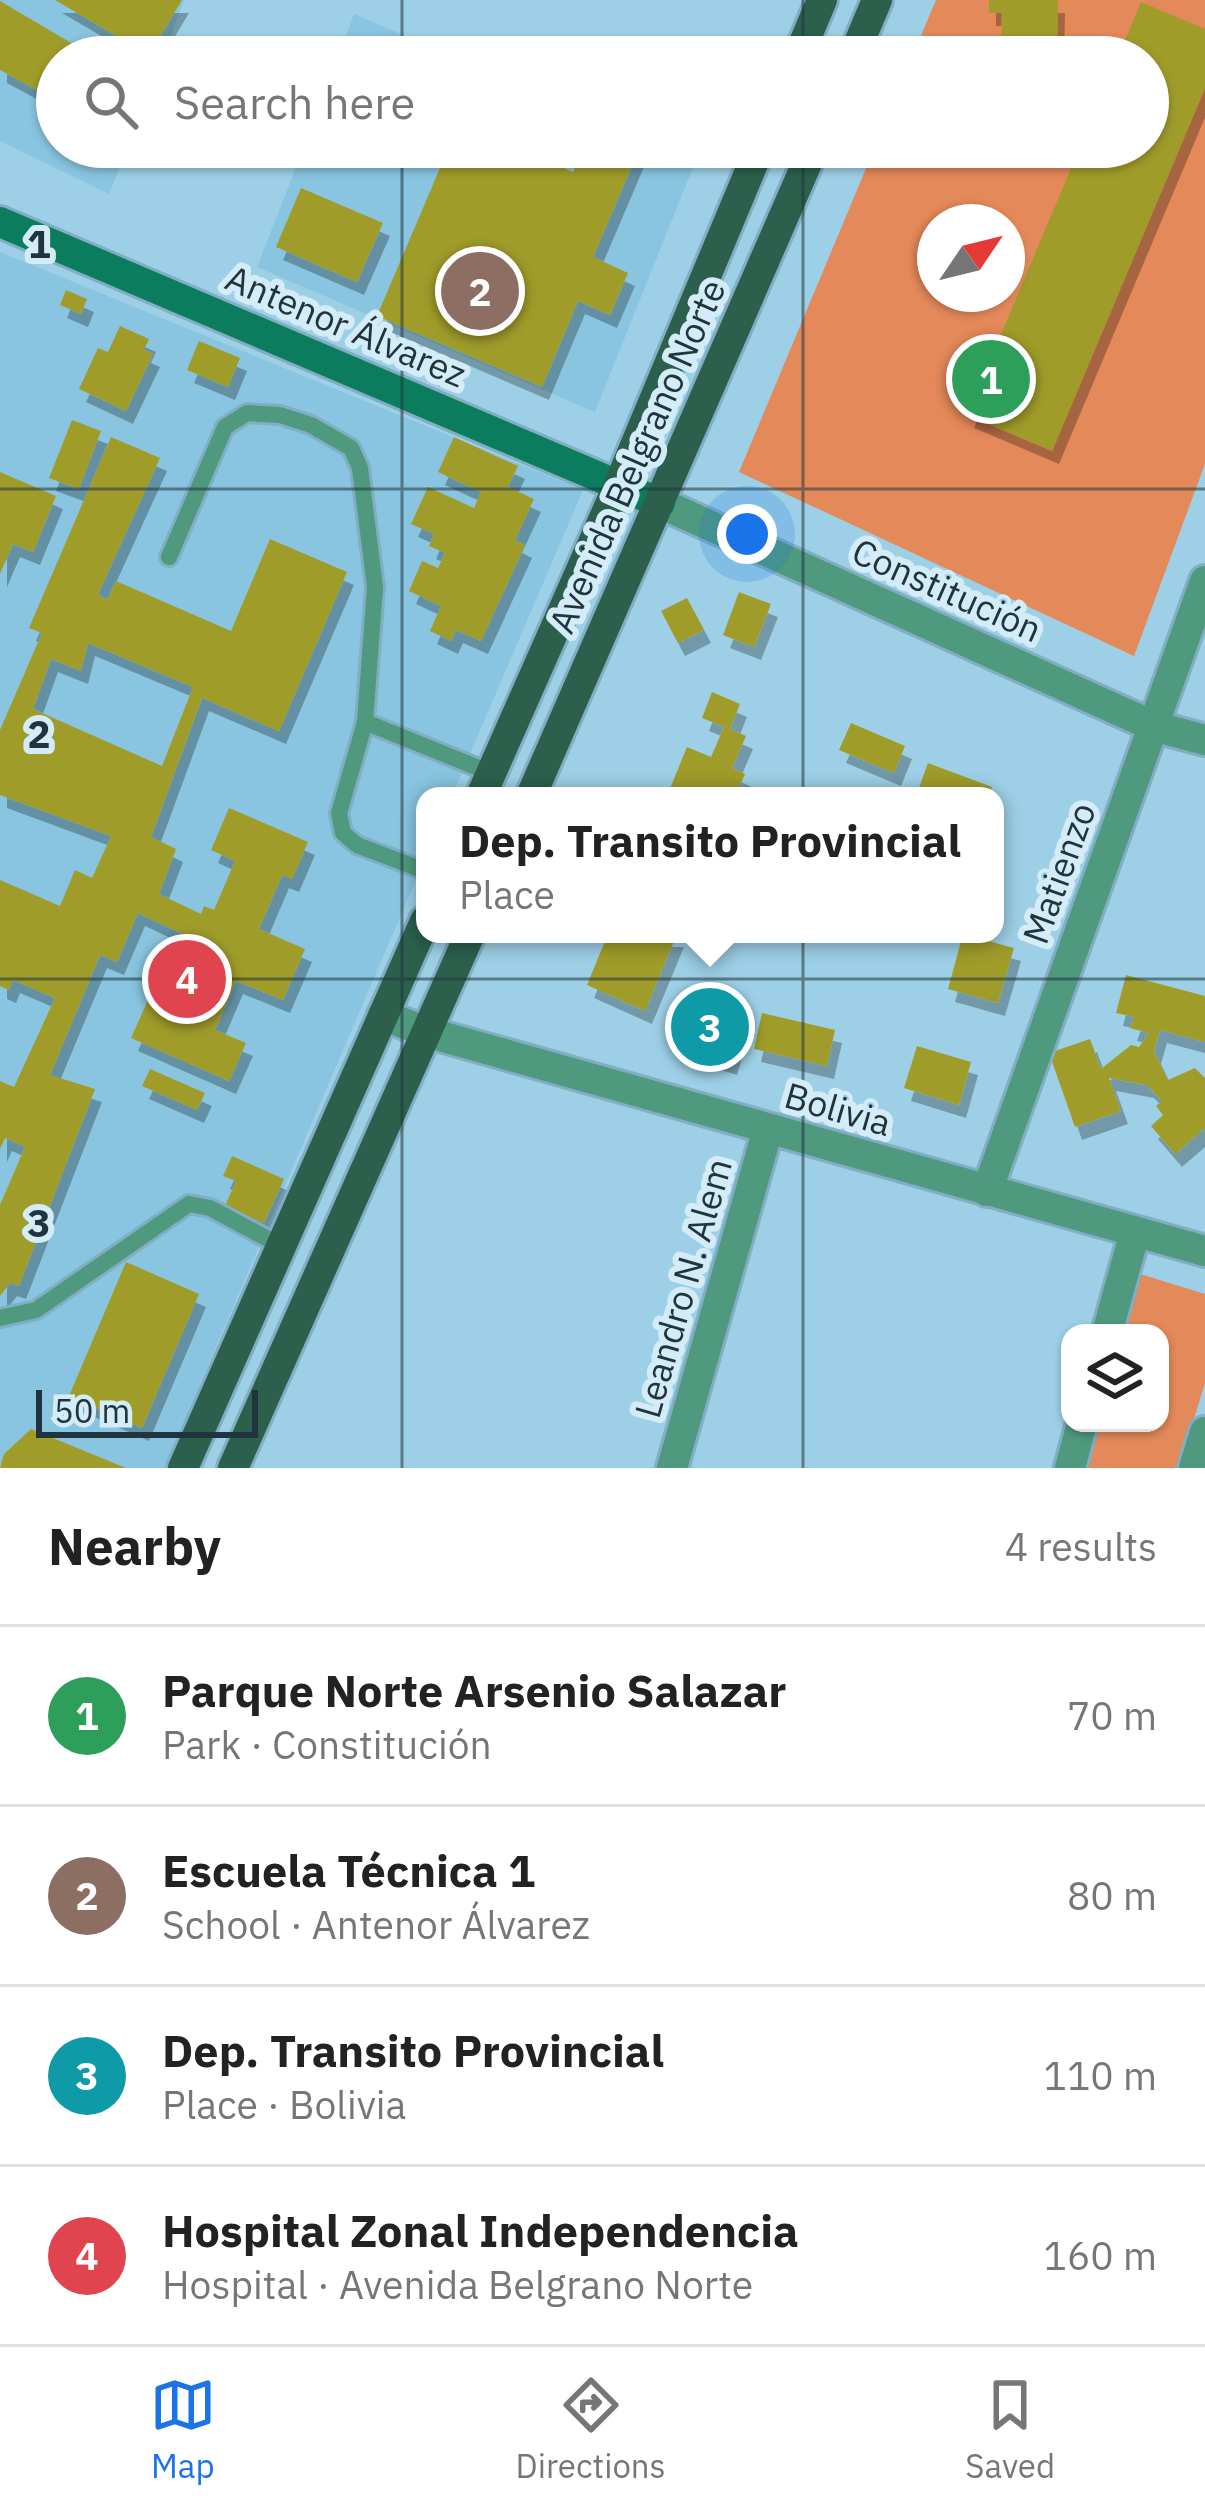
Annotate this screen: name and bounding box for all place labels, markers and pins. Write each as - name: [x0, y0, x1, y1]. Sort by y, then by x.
- pin: 2: [441, 246, 519, 336]
- pin: 1: [952, 334, 1030, 424]
- pin: 4: [148, 934, 226, 1024]
- pin: 3: [671, 982, 749, 1072]

